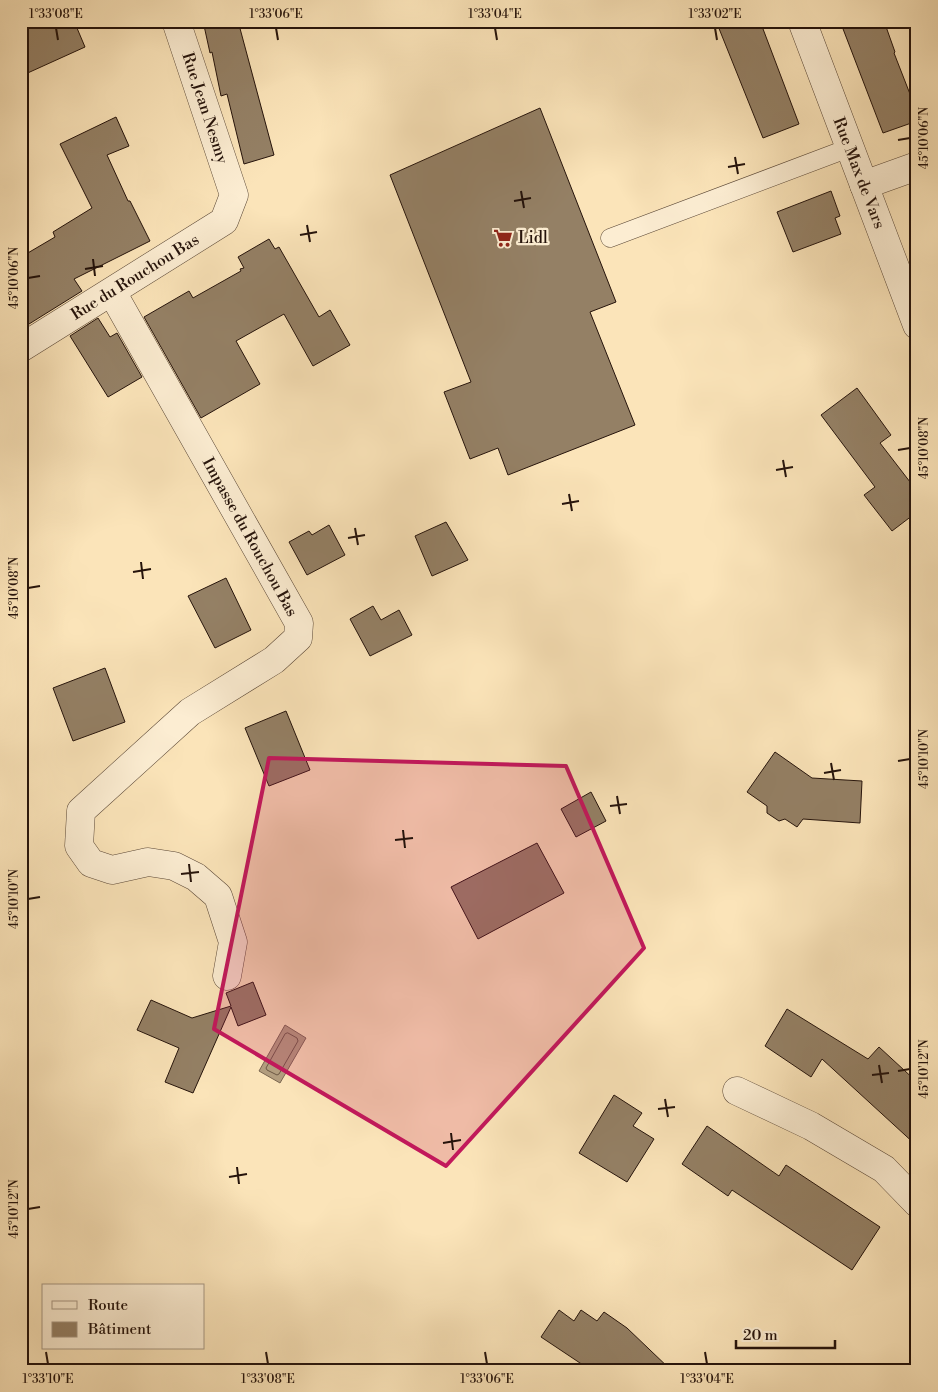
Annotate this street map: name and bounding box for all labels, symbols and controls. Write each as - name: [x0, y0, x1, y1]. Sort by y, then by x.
- text: 1°33'08"E: [29, 7, 83, 22]
- text: 1°33'06"E: [249, 7, 303, 22]
- text: 1°33'04"E: [468, 7, 522, 22]
- text: 1°33'02"E: [688, 7, 742, 22]
- street label: Rue Jean Nesmy: [178, 50, 232, 166]
- text: 45°10'06"N: [917, 107, 932, 169]
- street label: Rue Max de Vars: [829, 114, 889, 232]
- supermarket icon: Lidl: [492, 227, 514, 249]
- place label: Lidl: [518, 228, 548, 248]
- street label: Rue du Rouchou Bas: [67, 229, 203, 325]
- text: 45°10'06"N: [7, 247, 22, 309]
- text: 45°10'08"N: [917, 417, 932, 479]
- street label: Impasse du Rouchou Bas: [198, 454, 302, 620]
- text: 45°10'08"N: [7, 557, 22, 619]
- text: 45°10'10"N: [917, 729, 932, 789]
- text: 45°10'10"N: [7, 869, 22, 929]
- text: 45°10'12"N: [917, 1039, 932, 1099]
- text: 45°10'12"N: [7, 1179, 22, 1239]
- legend: [42, 1284, 205, 1350]
- text: Route: [88, 1296, 128, 1315]
- scale bar: [736, 1317, 834, 1349]
- text: Bâtiment: [87, 1320, 152, 1339]
- text: 20 m: [743, 1326, 778, 1345]
- text: 1°33'10"E: [22, 1372, 74, 1387]
- text: 1°33'08"E: [241, 1372, 295, 1387]
- text: 1°33'06"E: [460, 1372, 514, 1387]
- text: 1°33'04"E: [680, 1372, 734, 1387]

